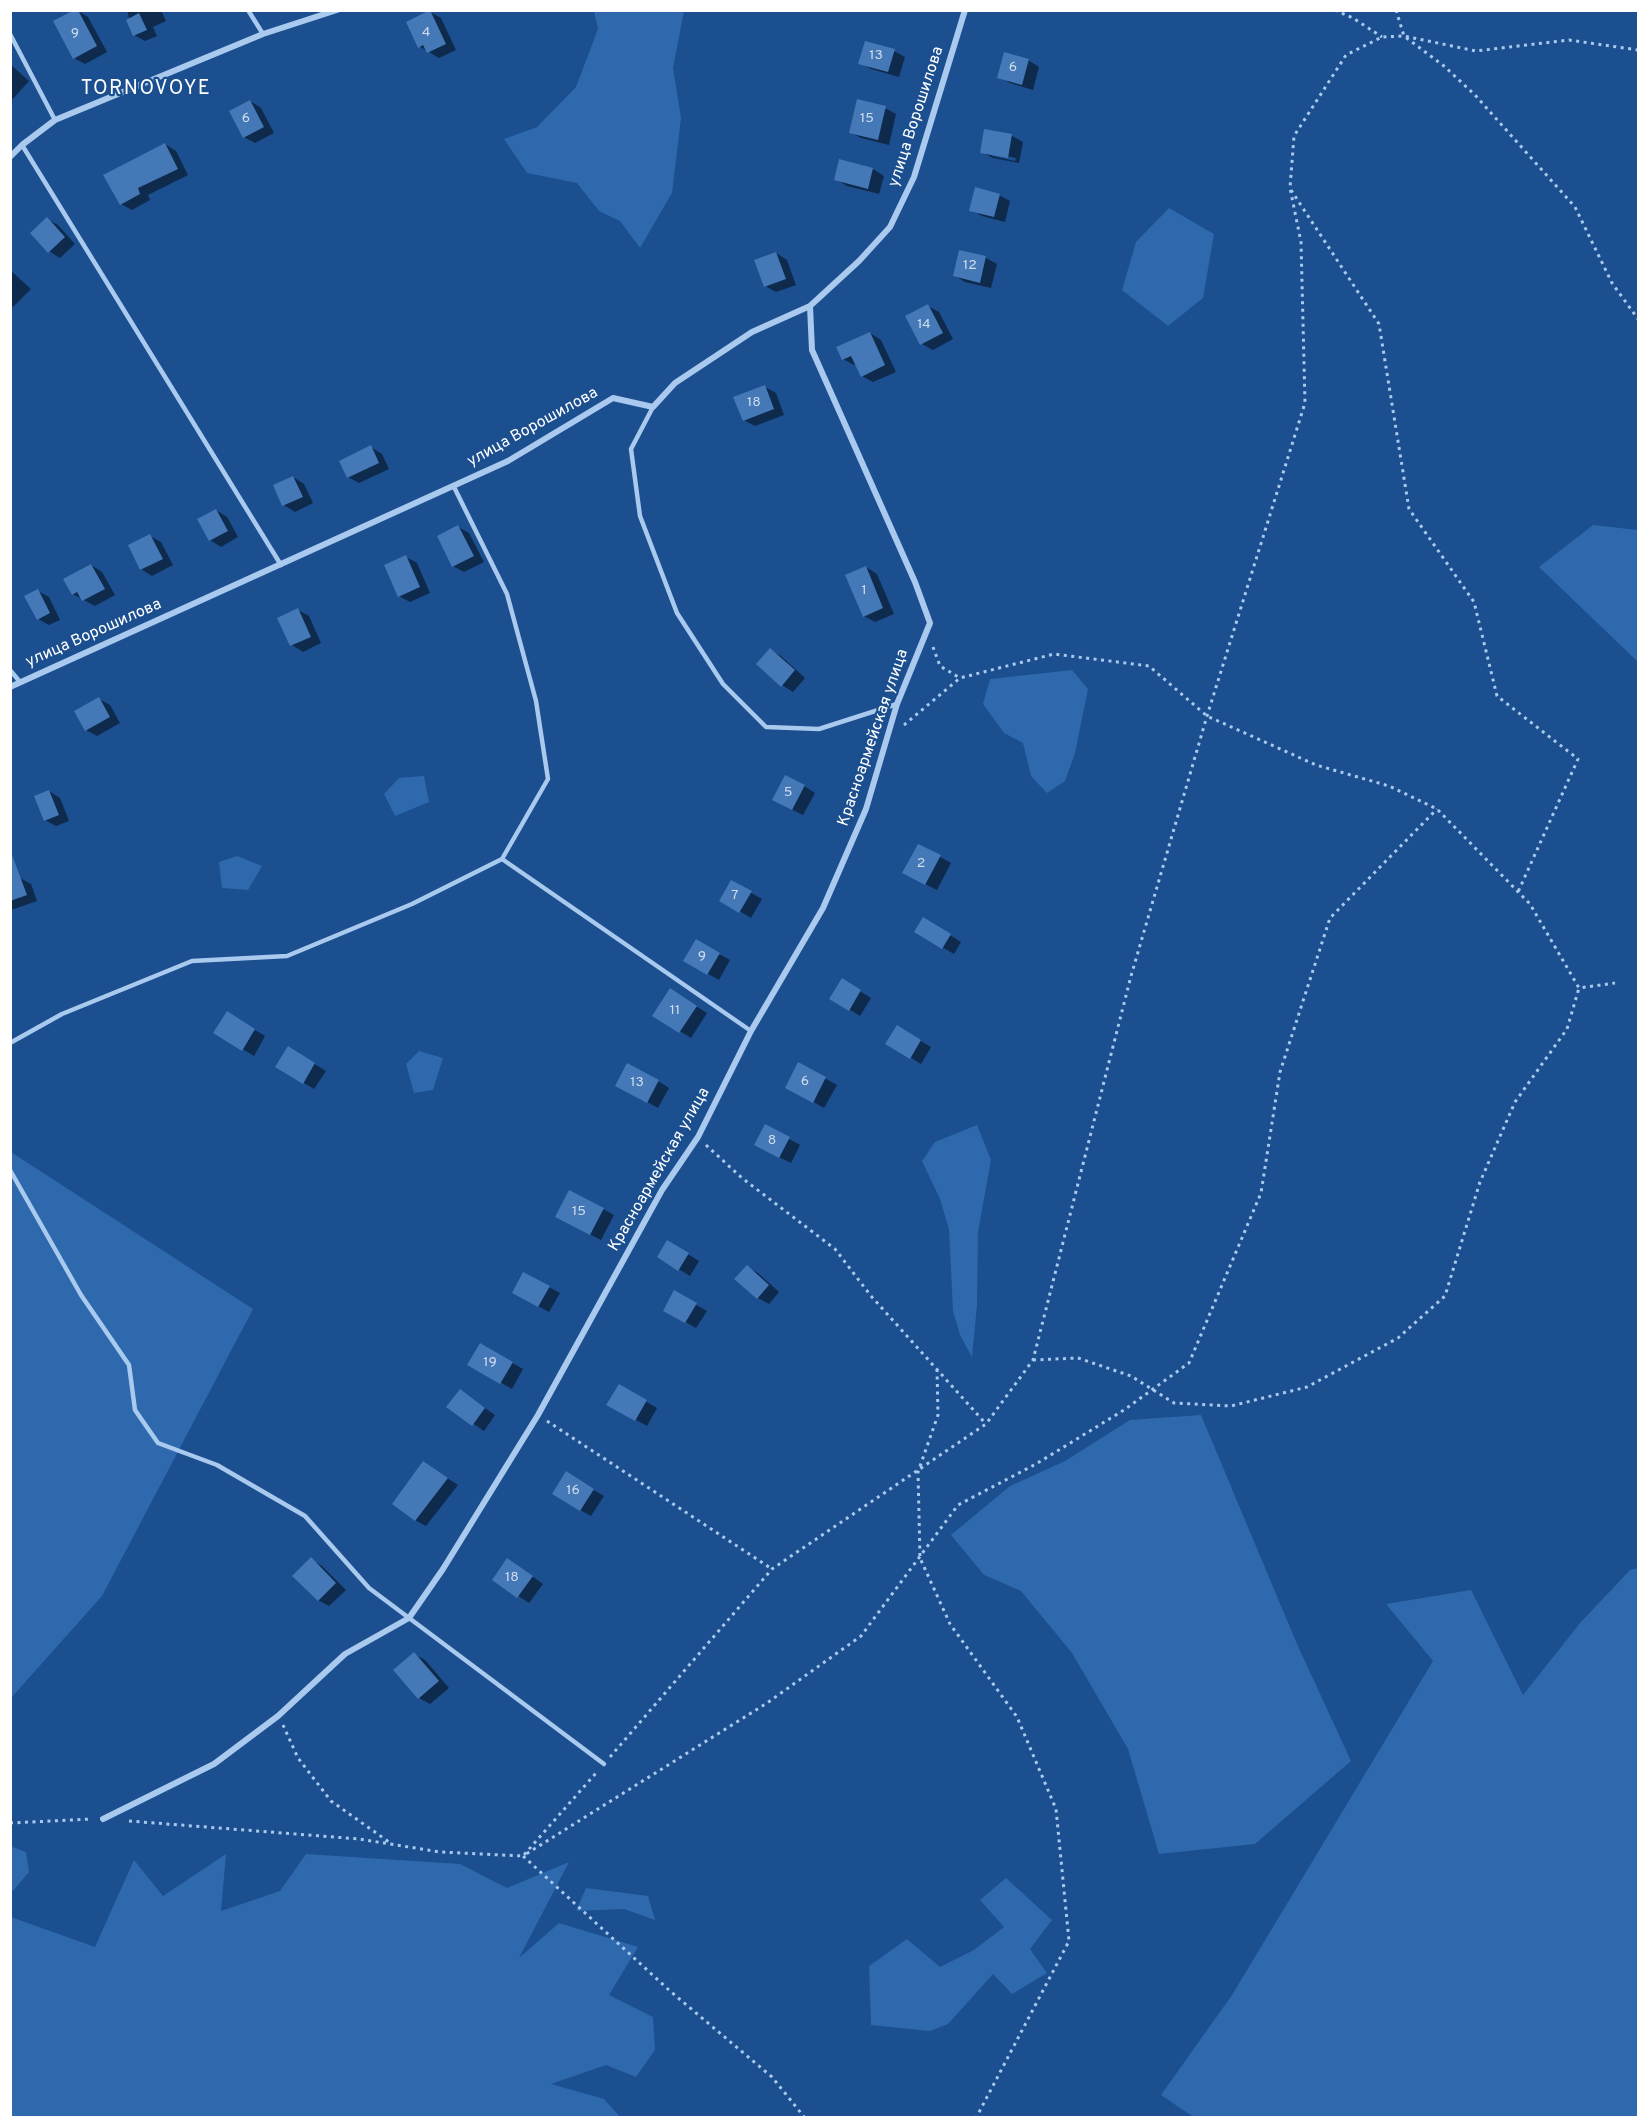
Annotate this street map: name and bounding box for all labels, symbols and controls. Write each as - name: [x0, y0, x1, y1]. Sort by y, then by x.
- house number: 4: [422, 25, 430, 41]
- house number: 9: [71, 26, 79, 42]
- street label: улица Ворошилова: [885, 44, 949, 190]
- house number: 13: [869, 48, 883, 64]
- house number: 6: [1009, 60, 1017, 76]
- district label: TORNOVOYE: [81, 78, 211, 102]
- house number: 6: [242, 111, 250, 127]
- house number: 15: [860, 111, 874, 127]
- house number: 12: [963, 258, 977, 274]
- house number: 14: [917, 317, 931, 333]
- street label: улица Ворошилова: [464, 384, 602, 472]
- house number: 18: [747, 395, 761, 411]
- house number: 1: [861, 583, 867, 599]
- street label: улица Ворошилова: [23, 595, 165, 673]
- street label: Красноармейская улица: [835, 647, 913, 829]
- house number: 5: [784, 785, 792, 801]
- house number: 2: [917, 856, 925, 872]
- house number: 7: [731, 888, 739, 904]
- house number: 9: [698, 949, 706, 965]
- house number: 11: [670, 1003, 680, 1019]
- house number: 6: [801, 1074, 809, 1090]
- house number: 13: [630, 1075, 644, 1091]
- street label: Красноармейская улица: [605, 1085, 715, 1255]
- house number: 8: [768, 1133, 776, 1149]
- house number: 15: [572, 1204, 586, 1220]
- house number: 19: [483, 1355, 497, 1371]
- house number: 16: [566, 1483, 580, 1499]
- house number: 18: [505, 1570, 519, 1586]

